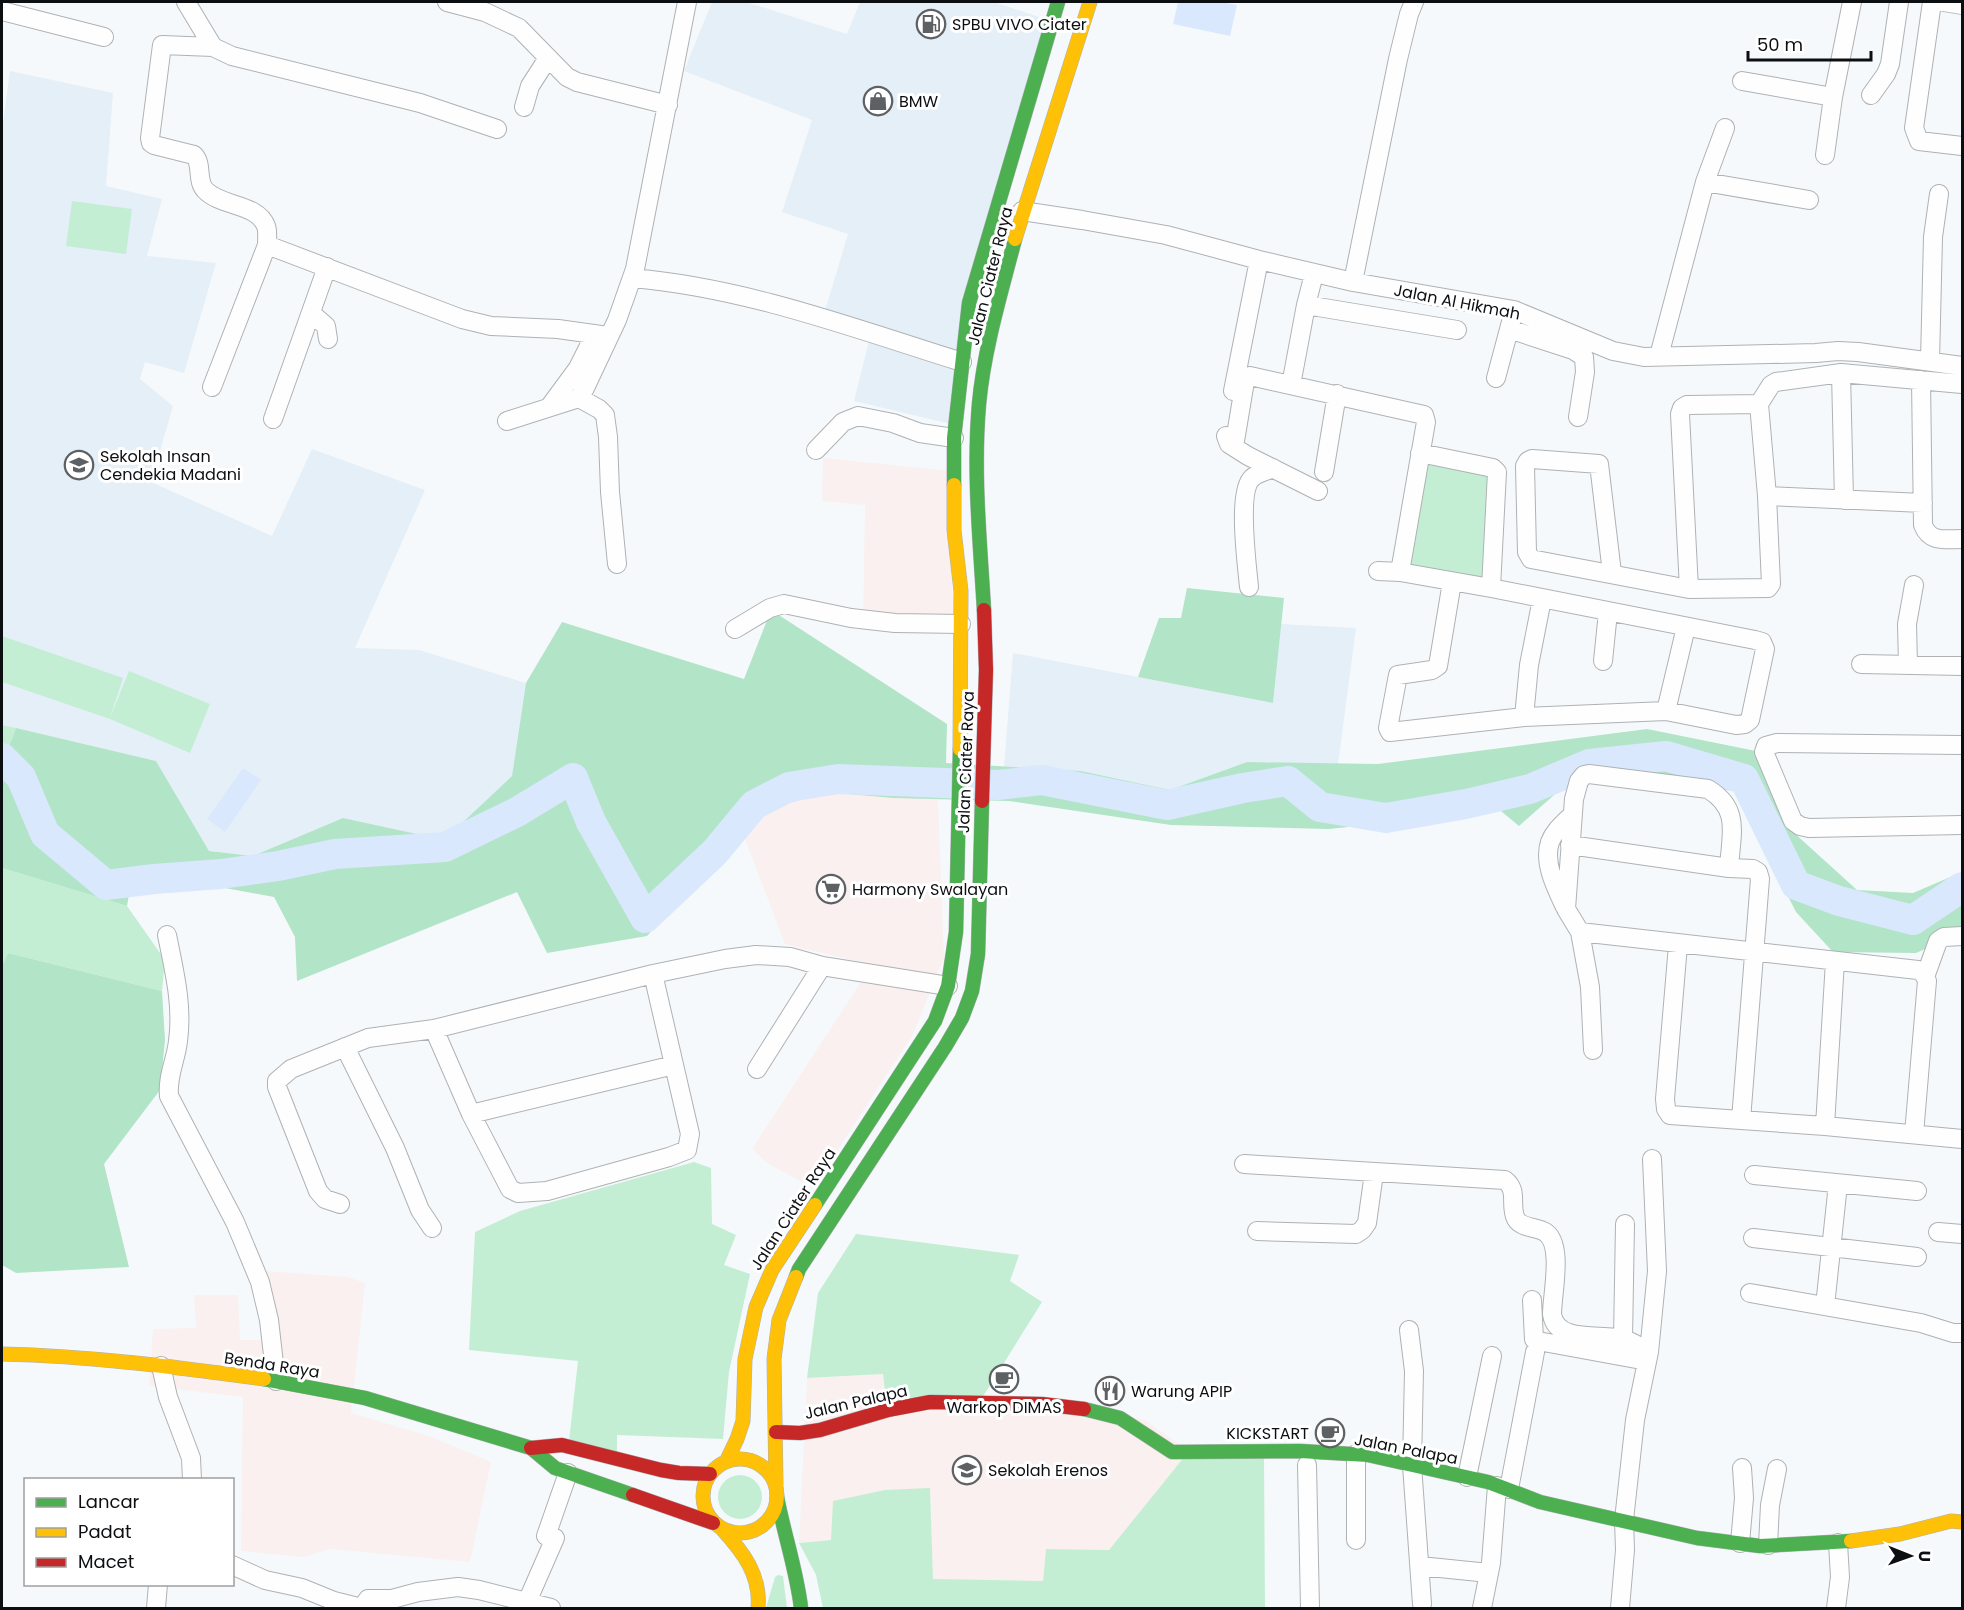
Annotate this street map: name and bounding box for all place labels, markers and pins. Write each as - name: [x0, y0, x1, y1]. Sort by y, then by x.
- fuel station icon: SPBU VIVO Ciater: [915, 8, 947, 40]
- place label: SPBU VIVO Ciater: [952, 13, 1087, 36]
- shop icon: BMW: [862, 85, 894, 117]
- place label: BMW: [899, 90, 939, 113]
- place label: Sekolah Insan Cendekia Madani: [100, 445, 241, 486]
- school or university icon: Sekolah Insan Cendekia Madani: [63, 449, 95, 481]
- supermarket icon: Harmony Swalayan: [815, 873, 847, 905]
- place label: Harmony Swalayan: [852, 878, 1008, 901]
- cafe icon: Warkop DIMAS: [988, 1363, 1020, 1395]
- restaurant icon: Warung APIP: [1094, 1375, 1126, 1407]
- place label: Warung APIP: [1131, 1380, 1232, 1403]
- place label: Warkop DIMAS: [946, 1396, 1062, 1419]
- cafe icon: KICKSTART: [1314, 1417, 1346, 1449]
- place label: KICKSTART: [1226, 1422, 1309, 1445]
- school or university icon: Sekolah Erenos: [951, 1454, 983, 1486]
- place label: Sekolah Erenos: [988, 1459, 1108, 1482]

